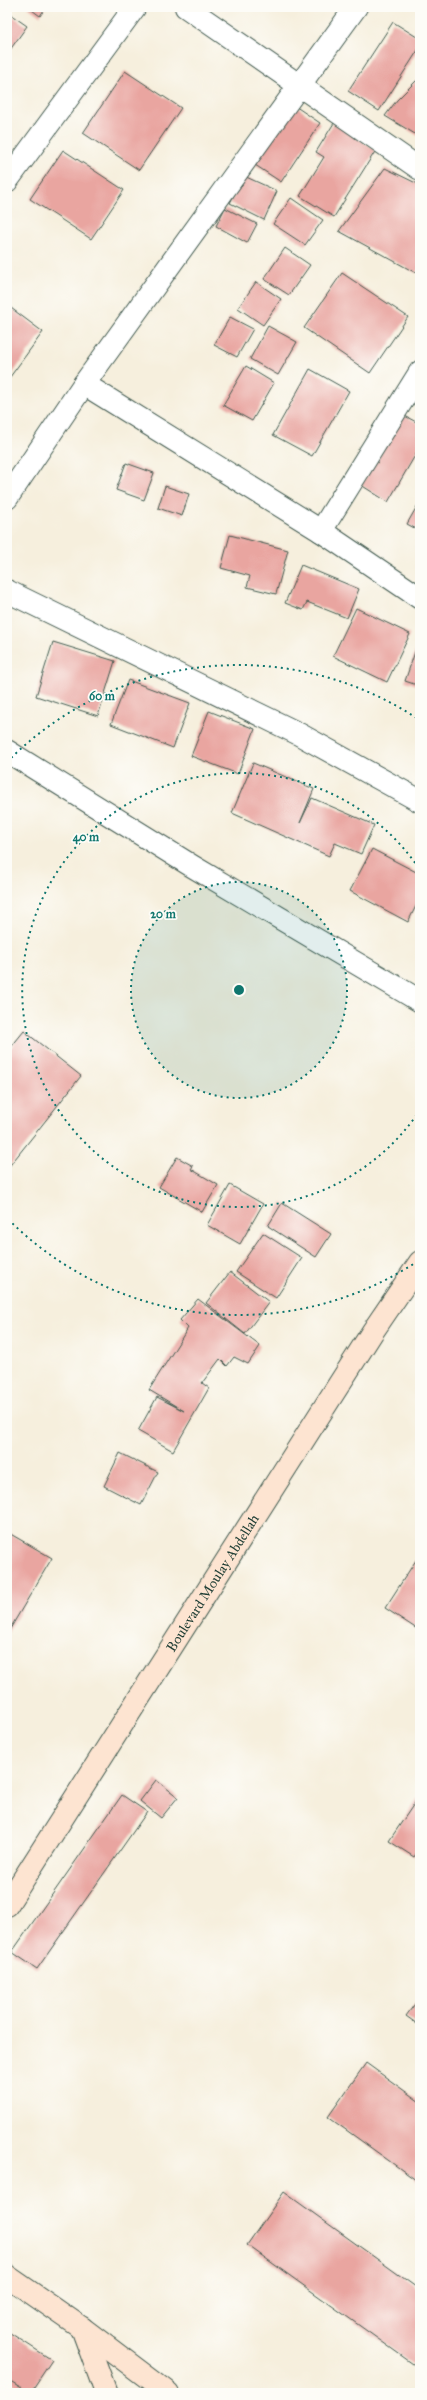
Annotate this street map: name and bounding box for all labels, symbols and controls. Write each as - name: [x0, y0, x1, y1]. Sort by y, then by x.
- text: 60 m: [89, 689, 116, 703]
- text: 40 m: [73, 830, 100, 845]
- text: 20 m: [150, 907, 177, 921]
- centre of rings: [232, 983, 246, 997]
- street label: Boulevard Moulay Abdellah: [162, 1511, 263, 1655]

